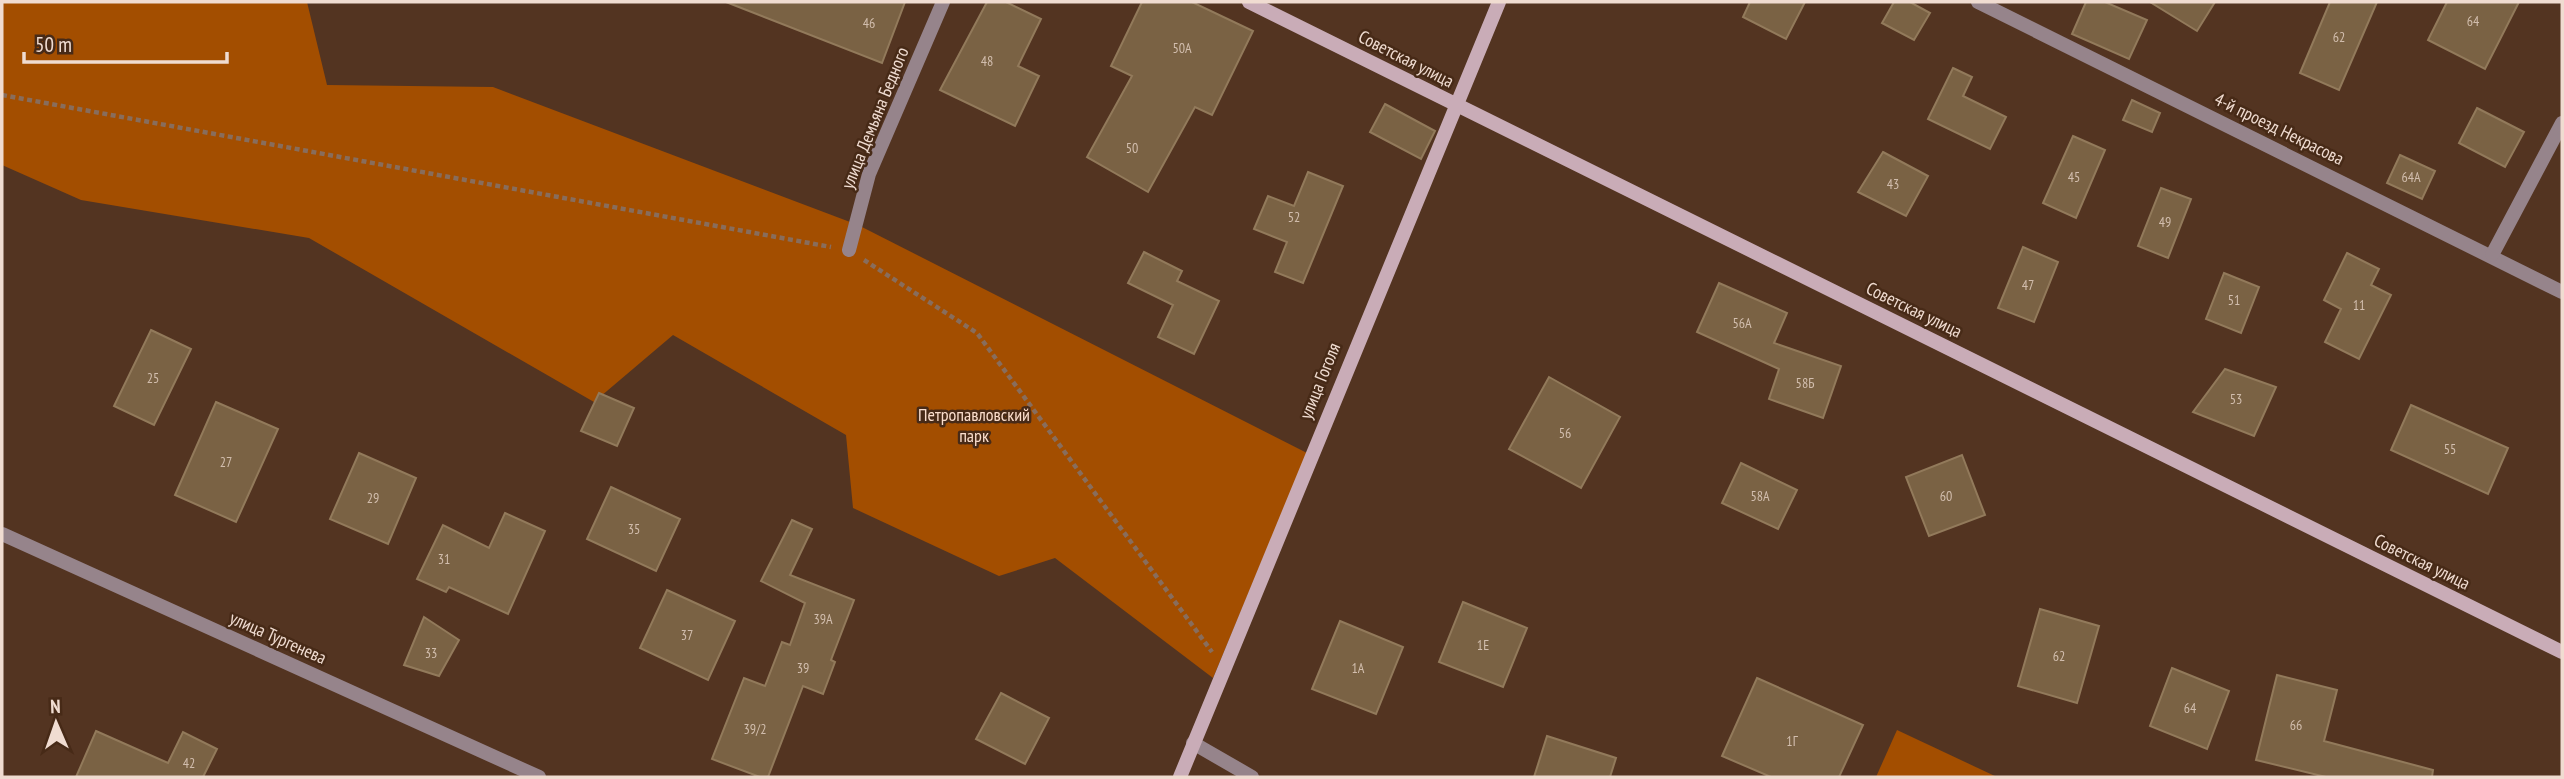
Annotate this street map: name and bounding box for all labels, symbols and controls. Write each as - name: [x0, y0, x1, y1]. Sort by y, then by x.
- house number: 64: [2467, 12, 2480, 30]
- house number: 46: [863, 14, 875, 32]
- scale bar: [24, 21, 228, 65]
- street label: Советская улица: [1355, 25, 1458, 92]
- house number: 62: [2333, 28, 2345, 46]
- text: 50 m: [35, 31, 72, 58]
- house number: 50А: [1172, 39, 1192, 57]
- street label: улица Демьяна Бедного: [836, 43, 914, 192]
- house number: 48: [981, 52, 993, 70]
- street label: 4-й проезд Некрасова: [2211, 87, 2348, 170]
- house number: 50: [1126, 139, 1138, 157]
- house number: 45: [2068, 168, 2080, 186]
- house number: 64А: [2401, 168, 2421, 186]
- house number: 43: [1887, 175, 1899, 193]
- house number: 52: [1288, 208, 1300, 226]
- house number: 49: [2159, 213, 2171, 231]
- street label: Советская улица: [1862, 276, 1966, 343]
- house number: 47: [2022, 276, 2034, 294]
- house number: 51: [2228, 291, 2240, 309]
- house number: 11: [2353, 296, 2365, 314]
- house number: 56А: [1732, 314, 1752, 332]
- street label: улица Гоголя: [1294, 339, 1345, 422]
- house number: 25: [147, 369, 159, 387]
- house number: 58Б: [1796, 374, 1814, 392]
- house number: 53: [2230, 390, 2242, 408]
- park label: Петропавловский парк: [918, 403, 1030, 447]
- house number: 56: [1559, 424, 1571, 442]
- house number: 55: [2444, 440, 2456, 458]
- house number: 27: [220, 453, 232, 471]
- house number: 58А: [1750, 487, 1770, 505]
- house number: 60: [1940, 487, 1952, 505]
- house number: 29: [367, 489, 379, 507]
- house number: 35: [628, 520, 640, 538]
- street label: Советская улица: [2370, 528, 2474, 595]
- house number: 31: [438, 550, 450, 568]
- street label: улица Тургенева: [226, 606, 330, 669]
- house number: 39А: [813, 610, 833, 628]
- house number: 37: [681, 626, 693, 644]
- house number: 1Е: [1477, 636, 1489, 654]
- house number: 33: [425, 644, 437, 662]
- house number: 62: [2053, 647, 2065, 665]
- house number: 39: [797, 659, 809, 677]
- house number: 1А: [1352, 659, 1365, 677]
- north arrow: [21, 688, 91, 758]
- text: N: [50, 694, 61, 718]
- house number: 64: [2184, 699, 2197, 717]
- house number: 66: [2290, 716, 2302, 734]
- house number: 39/2: [743, 720, 767, 738]
- house number: 1Г: [1786, 732, 1799, 750]
- house number: 42: [183, 754, 195, 772]

